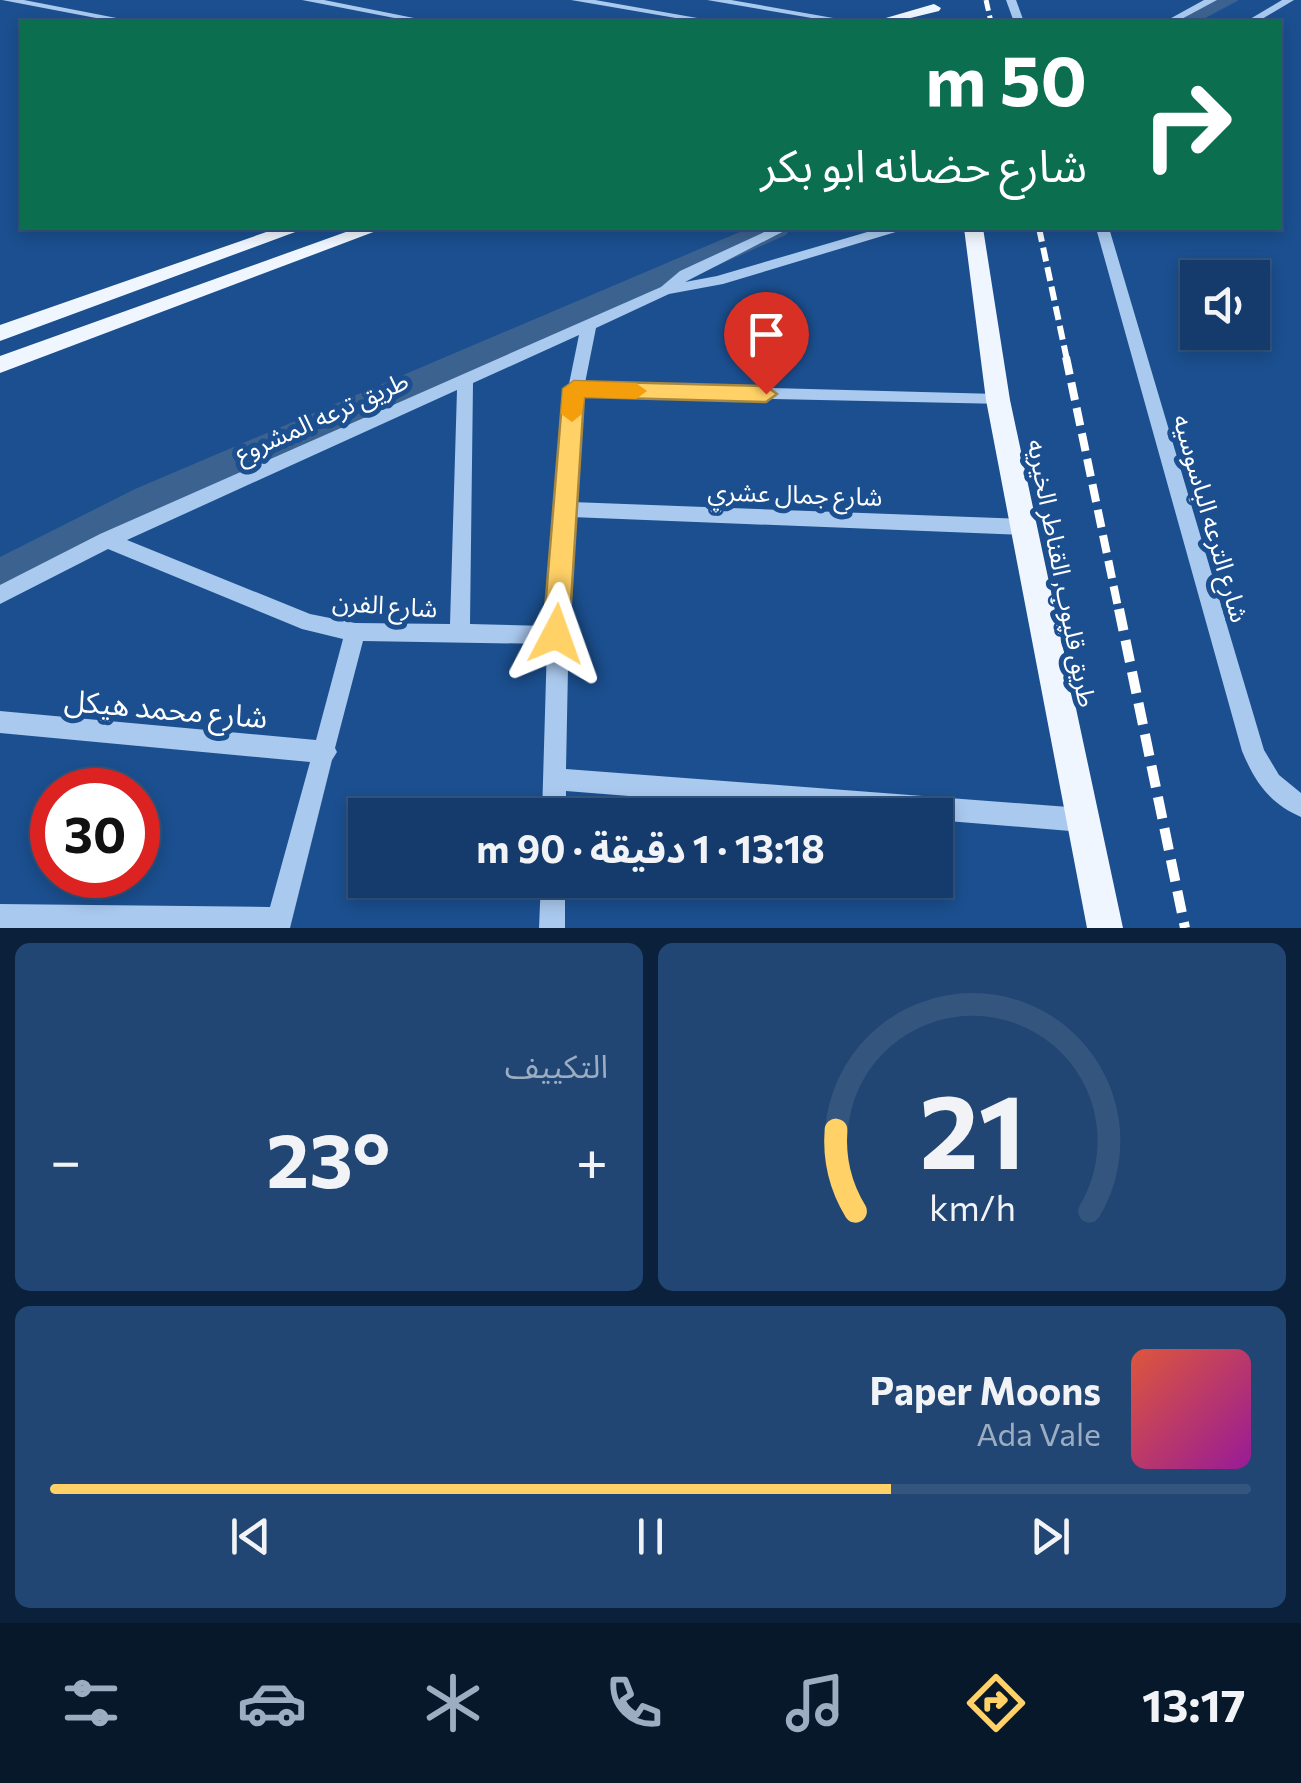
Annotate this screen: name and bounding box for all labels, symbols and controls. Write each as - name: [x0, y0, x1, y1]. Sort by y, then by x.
- text: 50 m: [925, 35, 1087, 120]
- icon: right: [1122, 60, 1252, 190]
- text: شارع حضانه ابو بكر: [760, 136, 1087, 191]
- map controls: [1180, 260, 1270, 350]
- button: sound: [1180, 260, 1270, 350]
- pin: [724, 292, 809, 395]
- icon: arrive: [739, 307, 794, 362]
- street label: طريق ترعه المشروع: [230, 364, 414, 472]
- street label: شارع الترعه الباسوسيه: [1163, 411, 1256, 627]
- street label: طريق قليوب, القناطر الخيريه: [1020, 436, 1104, 710]
- street label: شارع جمال عشري: [707, 475, 883, 517]
- position arrow: [504, 582, 608, 686]
- street label: شارع الفرن: [331, 585, 439, 628]
- street label: شارع محمد هيكل: [62, 680, 269, 740]
- speed limit sign: 30: [30, 768, 160, 898]
- text: 13:18 · 1 دقيقة · 90 m: [476, 824, 825, 871]
- text: التكييف: [505, 1045, 608, 1085]
- text: 21: [919, 1063, 1025, 1190]
- text: 23°: [267, 1112, 390, 1203]
- text: −: [50, 1125, 81, 1192]
- text: +: [576, 1125, 608, 1192]
- text: km/h: [929, 1185, 1015, 1228]
- text: Paper Moons: [869, 1366, 1101, 1413]
- text: Ada Vale: [976, 1413, 1101, 1453]
- icon: previous: [223, 1509, 278, 1564]
- icon: pause: [623, 1509, 678, 1564]
- icon: next: [1023, 1509, 1078, 1564]
- icon: filters: [56, 1668, 126, 1738]
- icon: car: [237, 1668, 307, 1738]
- icon: climate: [418, 1668, 488, 1738]
- icon: phone: [599, 1668, 669, 1738]
- icon: music: [780, 1668, 850, 1738]
- icon: directions: [961, 1668, 1031, 1738]
- text: 13:17: [1142, 1676, 1245, 1731]

